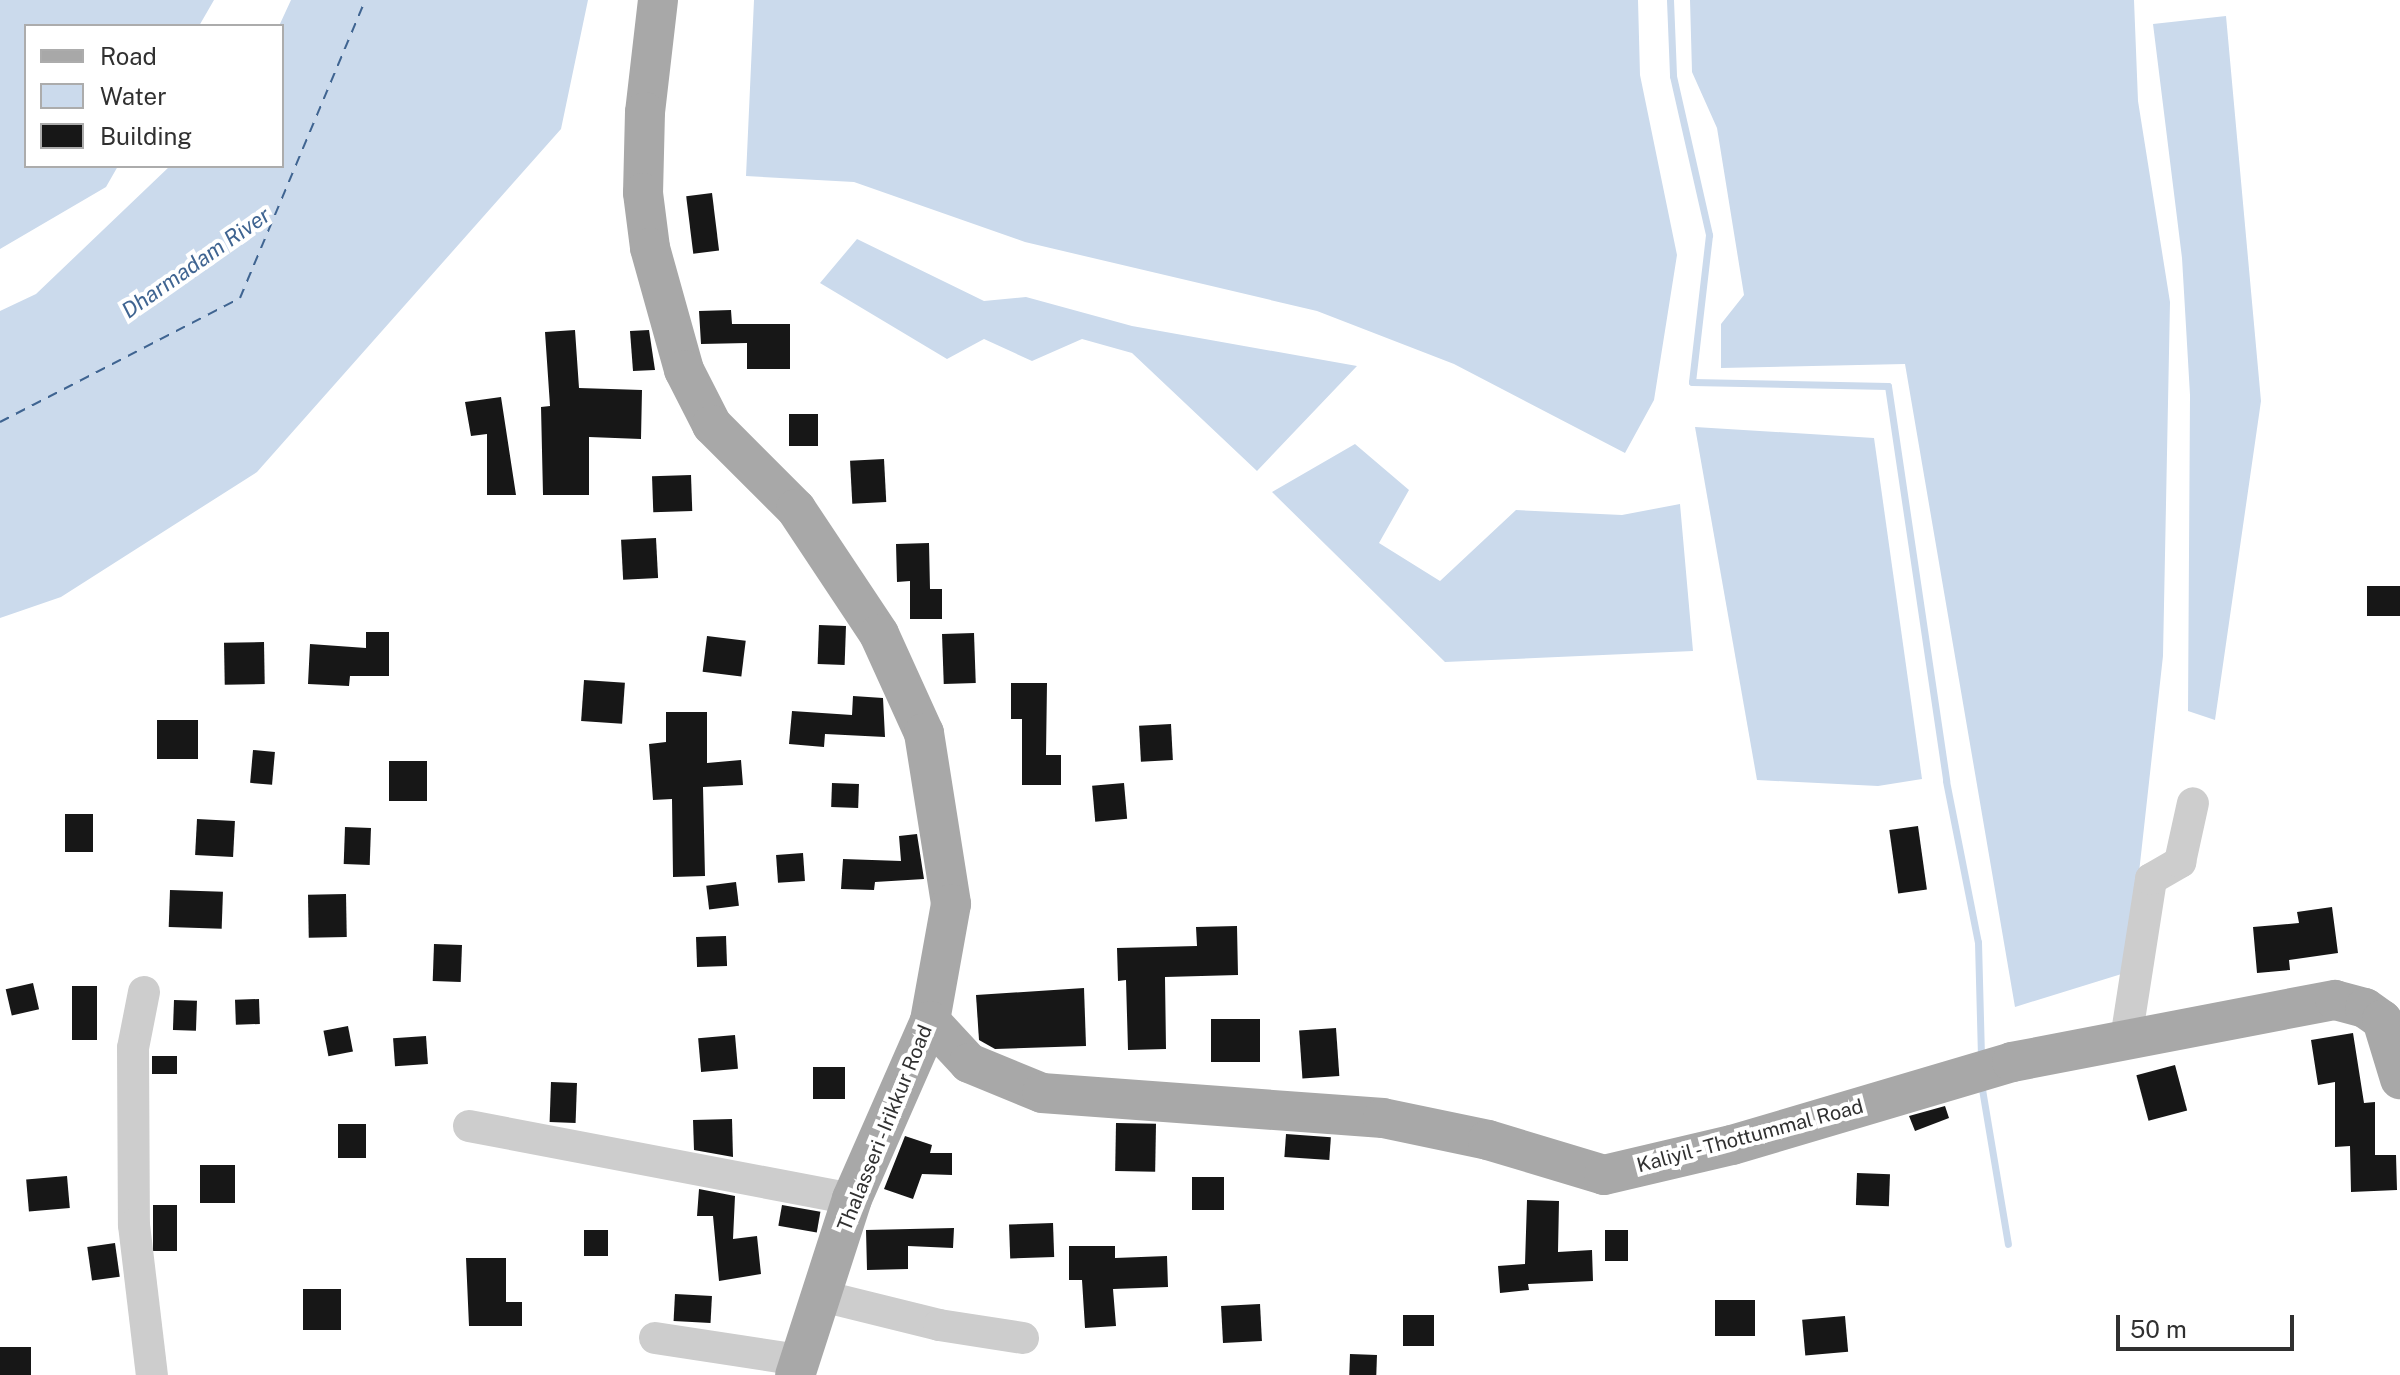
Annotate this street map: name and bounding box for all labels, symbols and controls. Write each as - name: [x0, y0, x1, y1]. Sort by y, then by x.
- legend: [24, 24, 284, 168]
- text: Road: [100, 42, 157, 70]
- text: Water: [100, 82, 167, 110]
- text: Building: [100, 122, 192, 150]
- water label: Dharmadam River: [117, 202, 275, 324]
- street label: Thalasseri - Irikkur Road: [832, 1019, 938, 1237]
- street label: Kaliyil - Thottummal Road: [1632, 1093, 1868, 1179]
- scale bar: [2120, 1299, 2298, 1349]
- text: 50 m: [2130, 1315, 2187, 1343]

